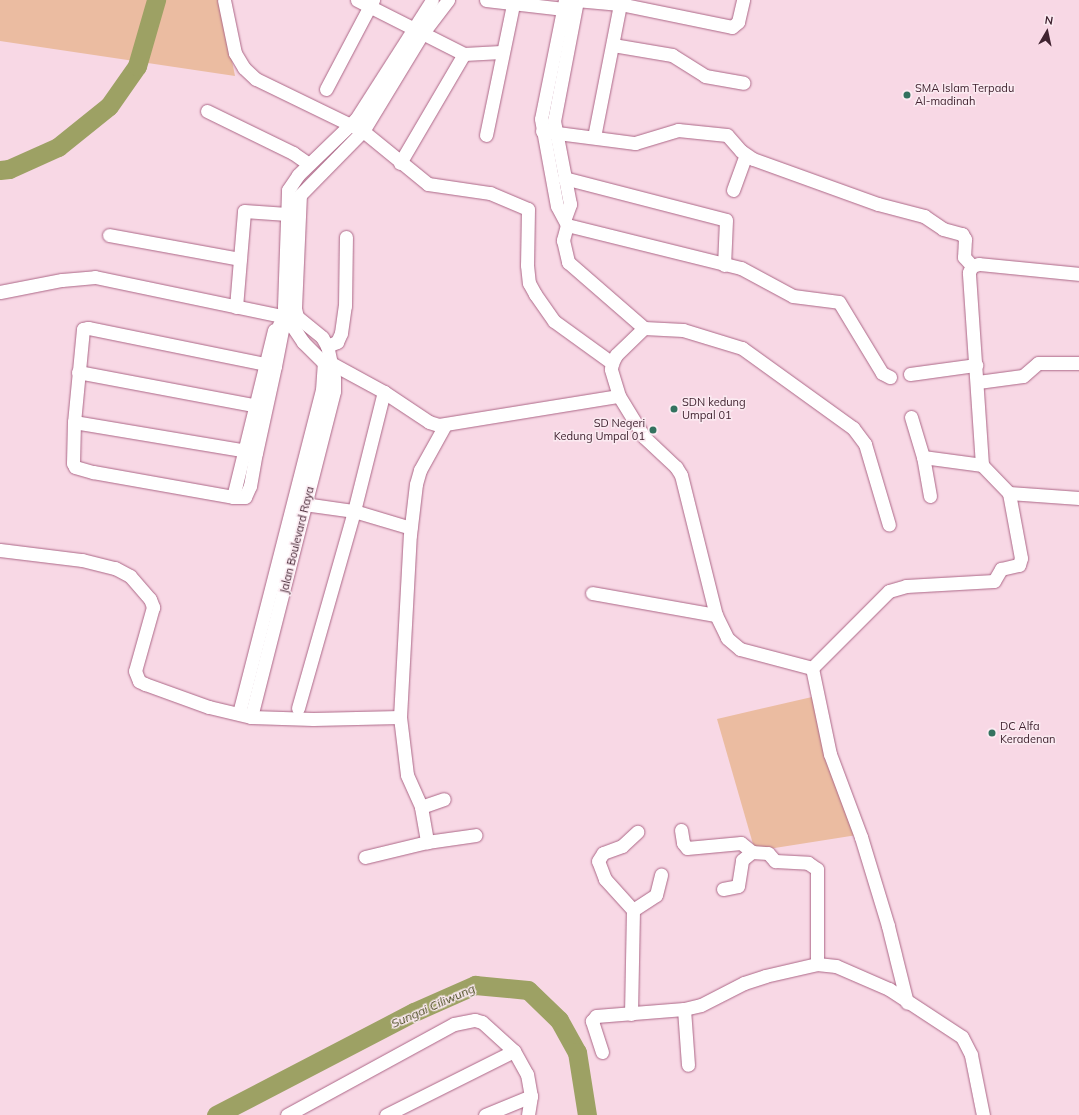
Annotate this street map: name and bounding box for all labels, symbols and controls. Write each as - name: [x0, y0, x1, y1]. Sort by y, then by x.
- north arrow: [1027, 12, 1067, 52]
- text: N: [1044, 13, 1054, 28]
- place label: SMA Islam Terpadu Al-madinah: [915, 82, 1014, 108]
- marker: SMA Islam Terpadu Al-madinah: [902, 90, 912, 100]
- place label: SDN kedung Umpal 01: [682, 396, 746, 422]
- marker: SDN kedung Umpal 01: [669, 404, 679, 414]
- place label: SD Negeri Kedung Umpal 01: [554, 417, 645, 443]
- marker: SD Negeri Kedung Umpal 01: [648, 425, 658, 435]
- street label: Jalan Boulevard Raya: [277, 485, 317, 595]
- place label: DC Alfa Keradenan: [1000, 720, 1055, 746]
- marker: DC Alfa Keradenan: [987, 728, 997, 738]
- water label: Sungai Ciliwung: [389, 981, 477, 1031]

